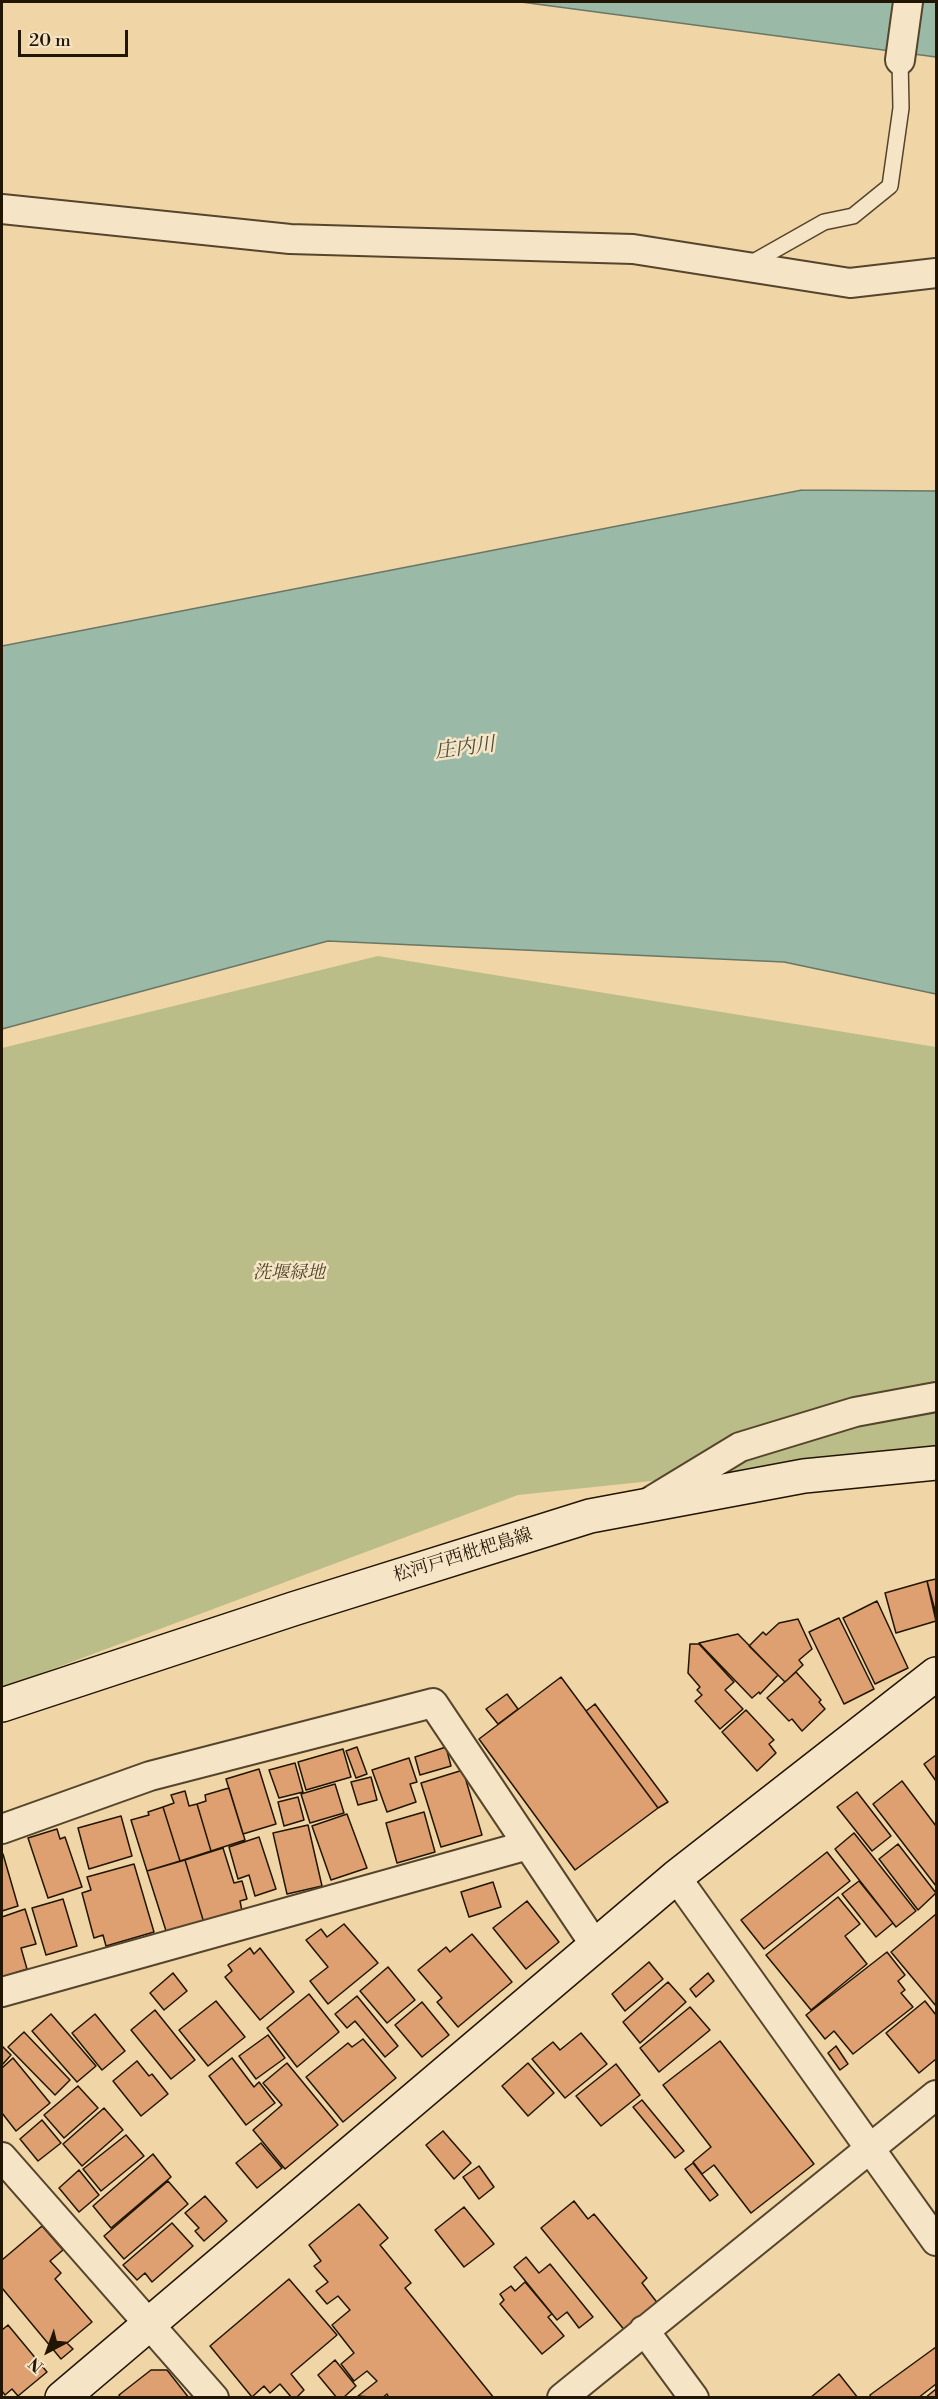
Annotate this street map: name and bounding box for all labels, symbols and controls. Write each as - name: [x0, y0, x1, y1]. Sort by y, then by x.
- scale bar: [21, 18, 130, 56]
- text: 20 m: [29, 29, 71, 52]
- water label: 庄内川: [434, 733, 496, 765]
- park label: 洗堰緑地: [253, 1263, 325, 1285]
- street label: 松河戸西枇杷島線: [391, 1525, 535, 1587]
- north arrow: [18, 2321, 78, 2381]
- text: N: [25, 2353, 48, 2376]

